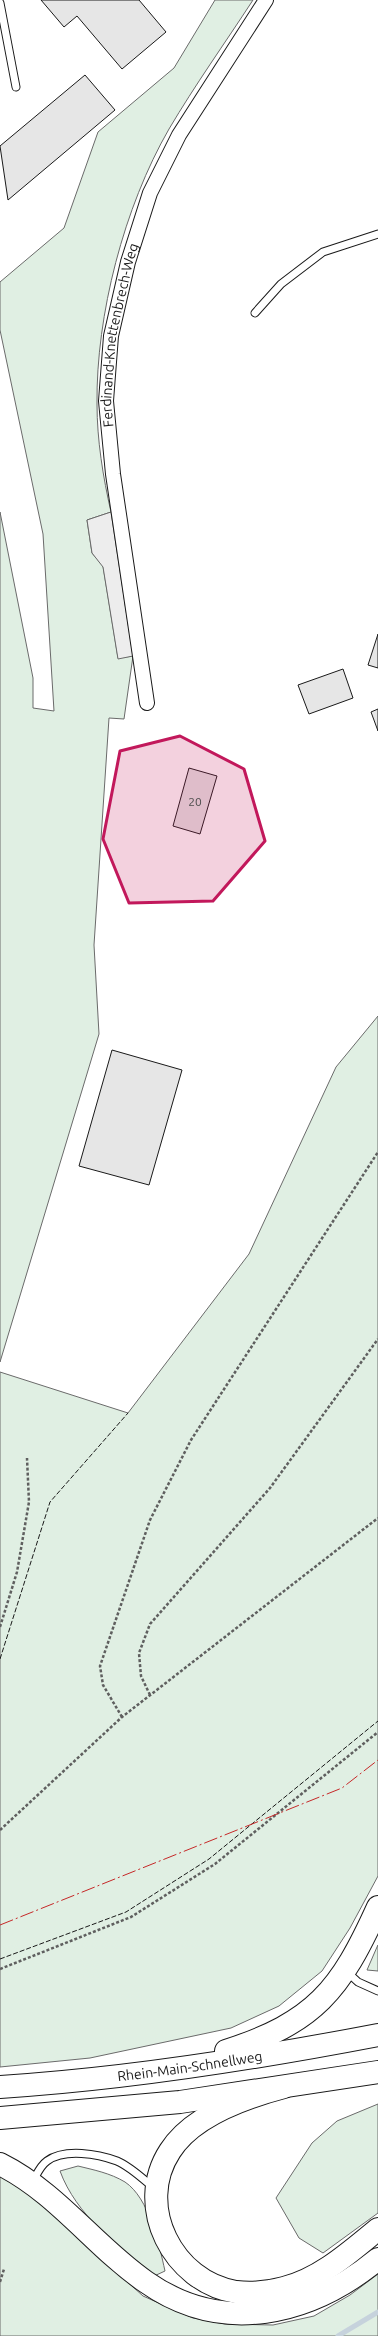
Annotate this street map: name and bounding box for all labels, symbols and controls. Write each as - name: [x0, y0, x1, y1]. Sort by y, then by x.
- street label: Ferdinand-Knettenbrech-Weg: [98, 241, 142, 428]
- house number: 20: [188, 795, 202, 808]
- street label: Rhein-Main-Schnellweg: [116, 2048, 264, 2084]

